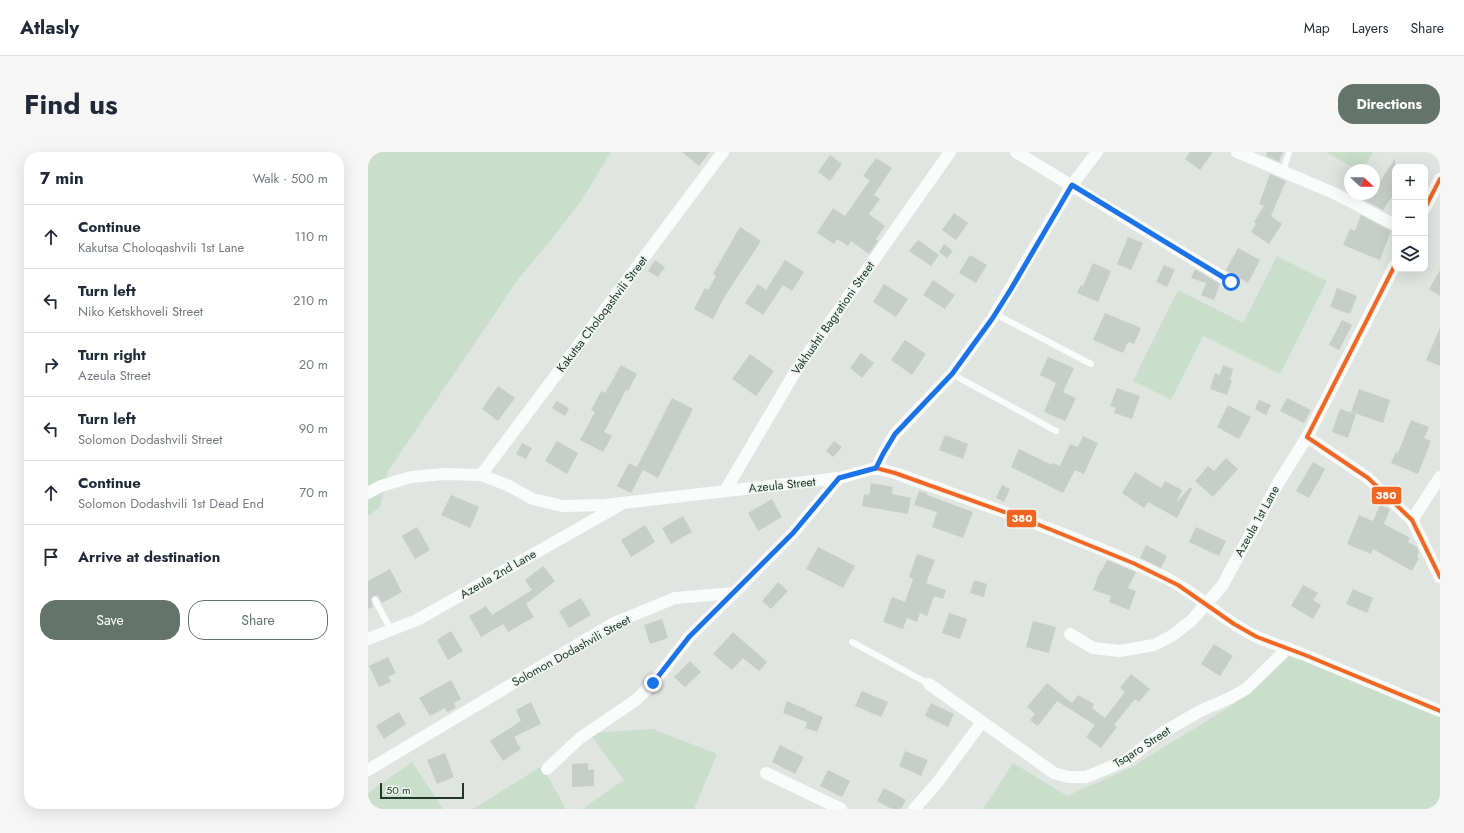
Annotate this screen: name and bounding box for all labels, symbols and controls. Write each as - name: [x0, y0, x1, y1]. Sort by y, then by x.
- text: Atlasly: [20, 14, 79, 41]
- text: Map: [1304, 18, 1330, 38]
- text: Layers: [1352, 18, 1388, 38]
- text: Share: [1410, 18, 1444, 38]
- text: Find us: [24, 84, 118, 125]
- button: Directions: [1338, 84, 1440, 124]
- north arrow: [1344, 164, 1380, 200]
- map controls: [1392, 164, 1428, 272]
- button: +: [1392, 164, 1428, 200]
- text: 7 min: [40, 166, 84, 190]
- text: Walk · 500 m: [253, 169, 328, 188]
- button: −: [1392, 200, 1428, 236]
- text: Continue: [78, 216, 141, 238]
- icon: ahead: [40, 226, 62, 248]
- text: 110 m: [294, 227, 328, 246]
- button: layers: [1392, 236, 1428, 272]
- text: Kakutsa Choloqashvili 1st Lane: [78, 238, 244, 257]
- street label: Kakutsa Choloqashvili Street: [552, 252, 652, 376]
- street label: Vakhushti Bagrationi Street: [787, 258, 879, 378]
- route start: [1222, 273, 1240, 291]
- text: Turn left: [78, 280, 136, 302]
- icon: left: [40, 290, 62, 312]
- text: 210 m: [293, 291, 328, 310]
- text: Niko Ketskhoveli Street: [78, 302, 203, 321]
- text: Turn right: [78, 344, 146, 366]
- icon: right: [40, 354, 62, 376]
- text: 20 m: [299, 355, 328, 374]
- text: Azeula Street: [78, 366, 151, 385]
- text: Turn left: [78, 408, 136, 430]
- icon: left: [40, 418, 62, 440]
- text: 90 m: [299, 419, 328, 438]
- text: Solomon Dodashvili Street: [78, 430, 222, 449]
- text: Continue: [78, 472, 141, 494]
- street label: Azeula Street: [748, 473, 816, 497]
- icon: ahead: [40, 482, 62, 504]
- street label: Azeula 1st Lane: [1230, 482, 1284, 560]
- text: 70 m: [299, 483, 328, 502]
- line badge: 380: [1371, 486, 1402, 505]
- text: 380: [1375, 487, 1397, 503]
- text: Solomon Dodashvili 1st Dead End: [78, 494, 264, 513]
- line badge: 380: [1006, 509, 1037, 528]
- text: 380: [1011, 510, 1033, 526]
- street label: Azeula 2nd Lane: [456, 545, 540, 603]
- icon: arrive: [40, 546, 62, 568]
- text: Arrive at destination: [78, 546, 220, 568]
- button: Save: [40, 600, 180, 640]
- button: Share: [188, 600, 328, 640]
- street label: Solomon Dodashvili Street: [508, 611, 634, 691]
- route end: [644, 674, 662, 692]
- street label: Tsqaro Street: [1110, 722, 1174, 772]
- scale bar: [380, 781, 464, 800]
- text: 50 m: [386, 782, 411, 798]

